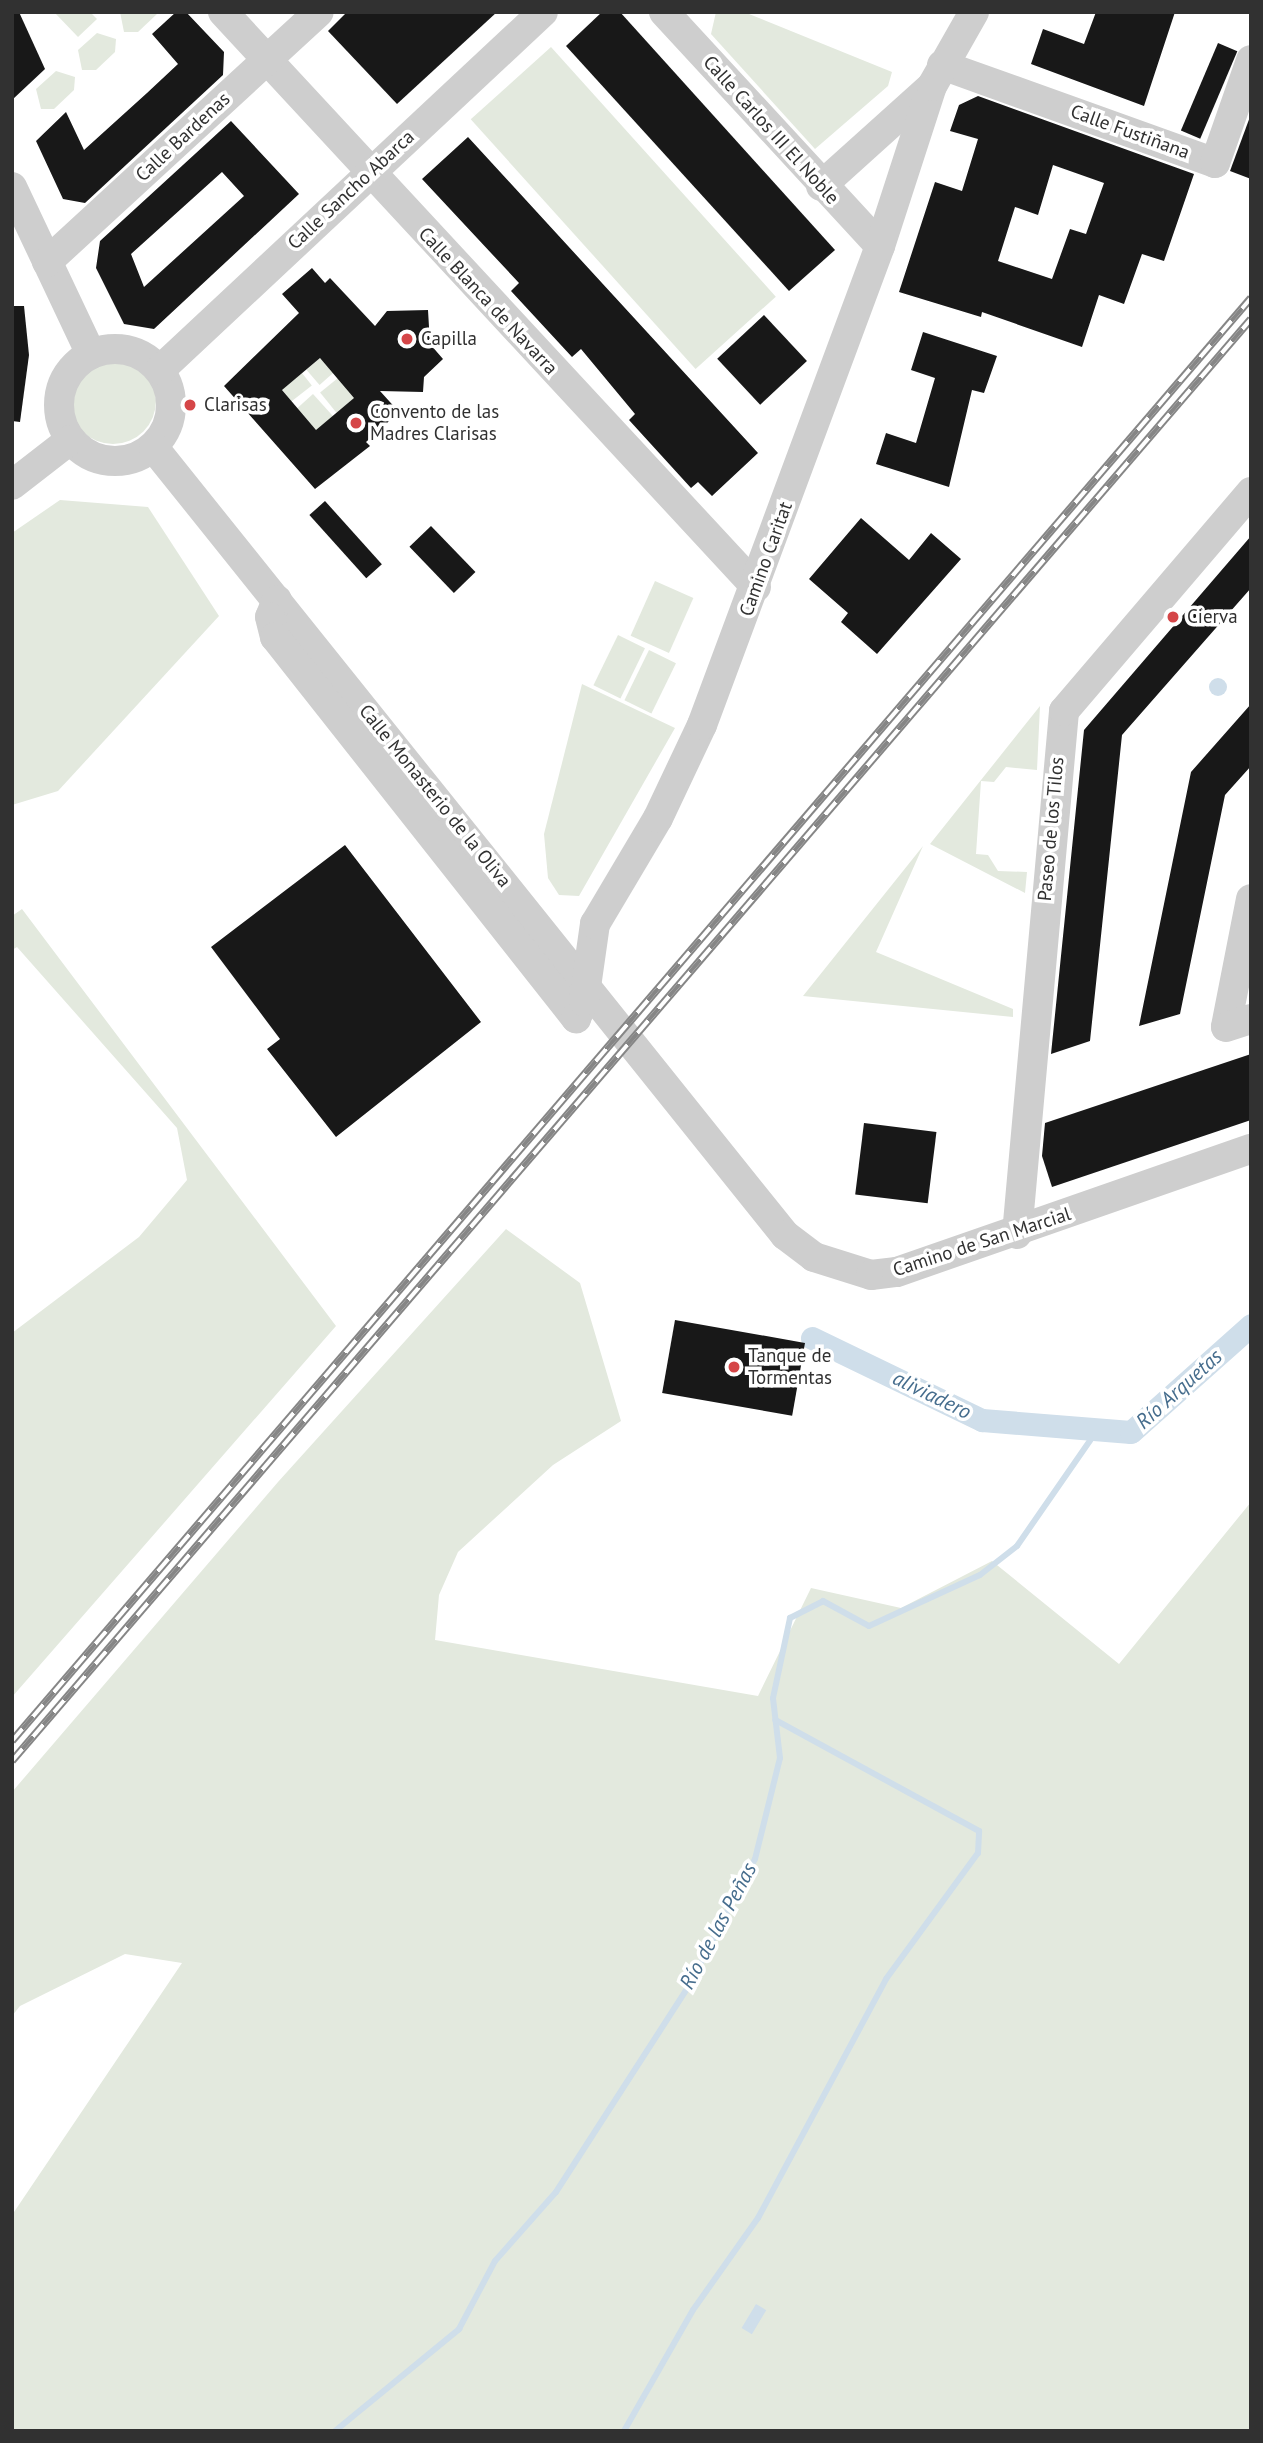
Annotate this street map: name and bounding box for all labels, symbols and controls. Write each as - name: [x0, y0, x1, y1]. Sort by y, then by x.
- street label: Calle Carlos III El Noble: [698, 51, 844, 209]
- street label: Calle Bardenas: [131, 88, 235, 186]
- street label: Calle Fustiñana: [1067, 100, 1193, 164]
- street label: Calle Sancho Abarca: [283, 125, 419, 255]
- street label: Calle Blanca de Navarra: [414, 223, 562, 379]
- place label: Capilla: [421, 328, 477, 350]
- marker: Capilla: [399, 331, 415, 347]
- place label: Clarisas: [204, 394, 267, 416]
- marker: Clarisas: [182, 397, 198, 413]
- place label: Convento de las Madres Clarisas: [370, 401, 499, 445]
- marker: Convento de las Madres Clarisas: [348, 415, 364, 431]
- street label: Camino Caritat: [735, 499, 797, 619]
- place label: Cierva: [1187, 606, 1238, 628]
- marker: Cierva: [1165, 609, 1181, 625]
- street label: Calle Monasterio de la Oliva: [354, 700, 516, 892]
- street label: Paseo de los Tilos: [1033, 756, 1069, 902]
- street label: Camino de San Marcial: [890, 1202, 1074, 1282]
- water label: Río Arquetas: [1131, 1344, 1227, 1434]
- place label: Tanque de Tormentas: [748, 1345, 832, 1389]
- marker: Tanque de Tormentas: [726, 1359, 742, 1375]
- water label: aliviadero: [889, 1365, 975, 1425]
- water label: Río de las Peñas: [674, 1859, 762, 1993]

